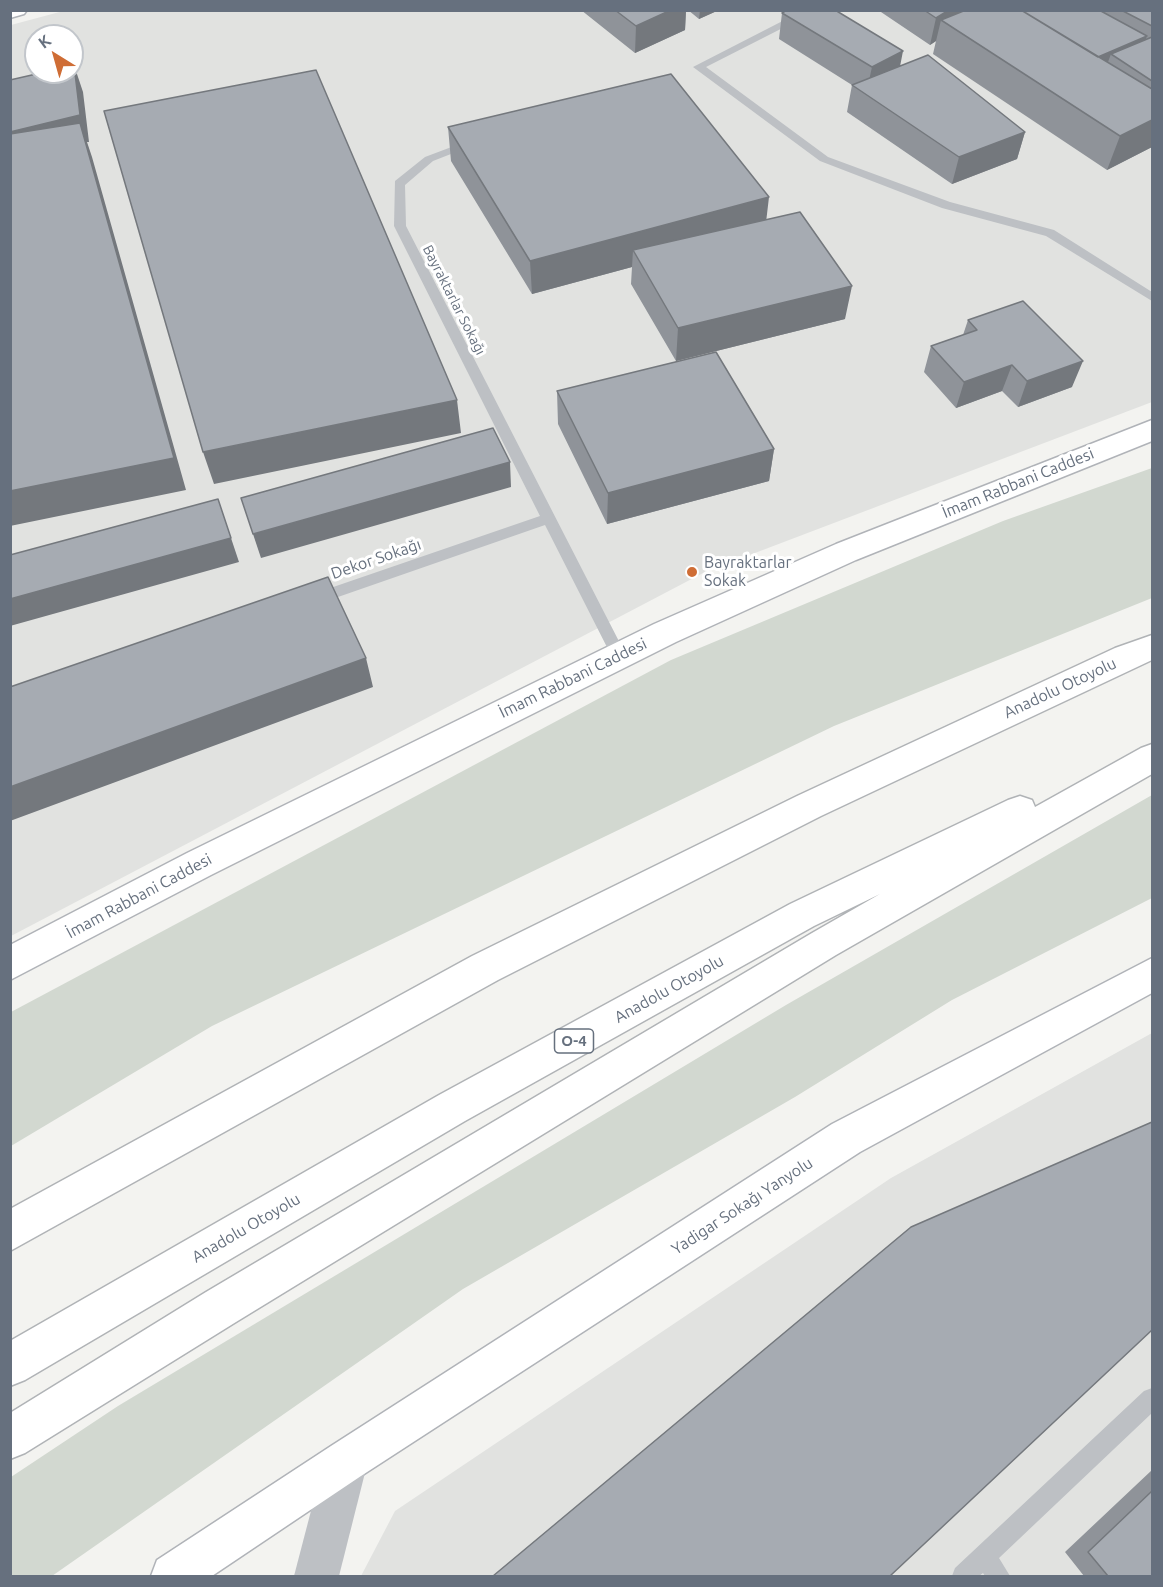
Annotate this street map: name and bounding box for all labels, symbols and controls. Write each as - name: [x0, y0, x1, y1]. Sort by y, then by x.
- north arrow: [24, 24, 84, 84]
- text: K: [35, 31, 54, 52]
- street label: Bayraktarlar Sokağı: [419, 242, 489, 358]
- street label: İmam Rabbani Caddesi: [939, 444, 1097, 522]
- street label: Dekor Sokağı: [328, 535, 424, 583]
- place label: Bayraktarlar Sokak: [704, 553, 791, 591]
- marker: Bayraktarlar Sokak: [685, 565, 699, 579]
- street label: İmam Rabbani Caddesi: [496, 634, 650, 722]
- street label: Anadolu Otoyolu: [1001, 654, 1119, 722]
- street label: İmam Rabbani Caddesi: [63, 850, 215, 942]
- street label: Anadolu Otoyolu: [611, 951, 727, 1027]
- road number: O-4: [554, 1029, 594, 1053]
- street label: Yadigar Sokağı Yanyolu: [668, 1153, 816, 1259]
- street label: Anadolu Otoyolu: [188, 1189, 304, 1267]

